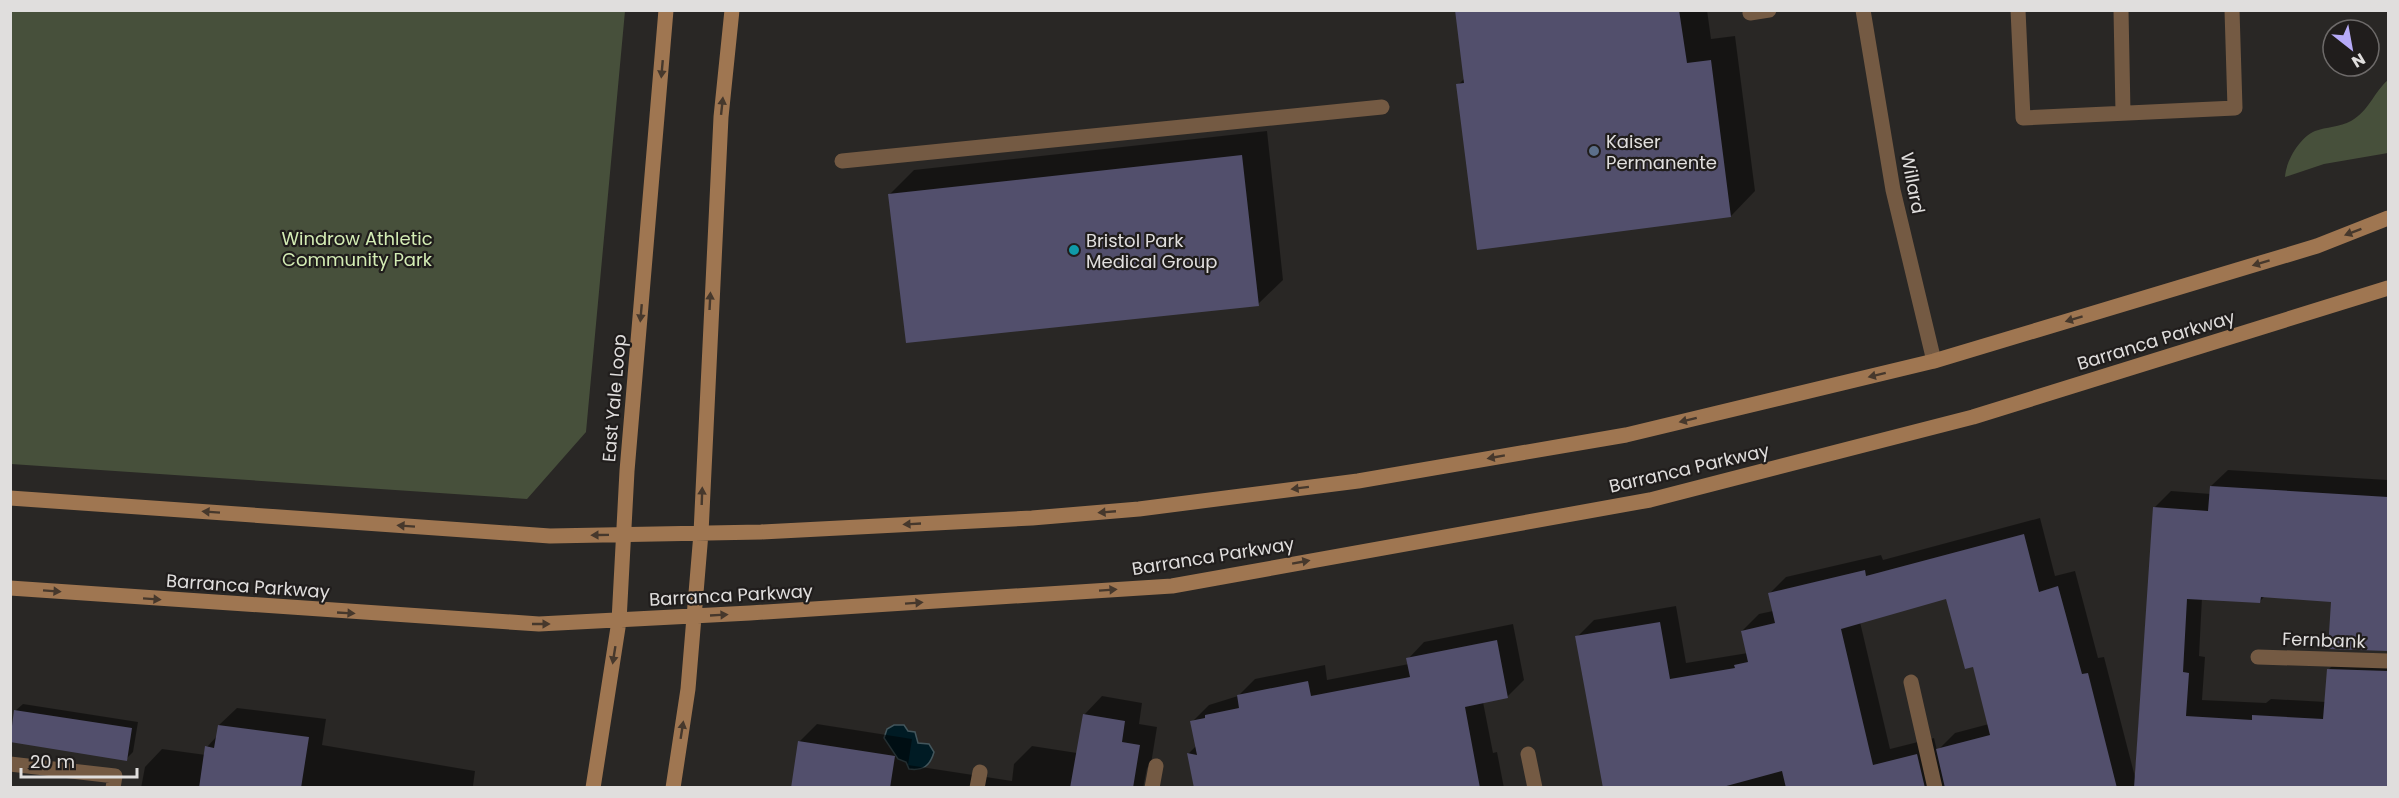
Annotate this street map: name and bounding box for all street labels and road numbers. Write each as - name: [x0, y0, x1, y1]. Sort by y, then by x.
- street label: Willard: [1895, 150, 1931, 216]
- street label: Barranca Parkway: [2074, 304, 2238, 376]
- street label: East Yale Loop: [596, 333, 632, 463]
- street label: Barranca Parkway: [1606, 437, 1772, 499]
- street label: Barranca Parkway: [1130, 531, 1296, 581]
- street label: Barranca Parkway: [165, 568, 331, 604]
- street label: Barranca Parkway: [649, 578, 813, 612]
- street label: Fernbank: [2282, 626, 2367, 654]

